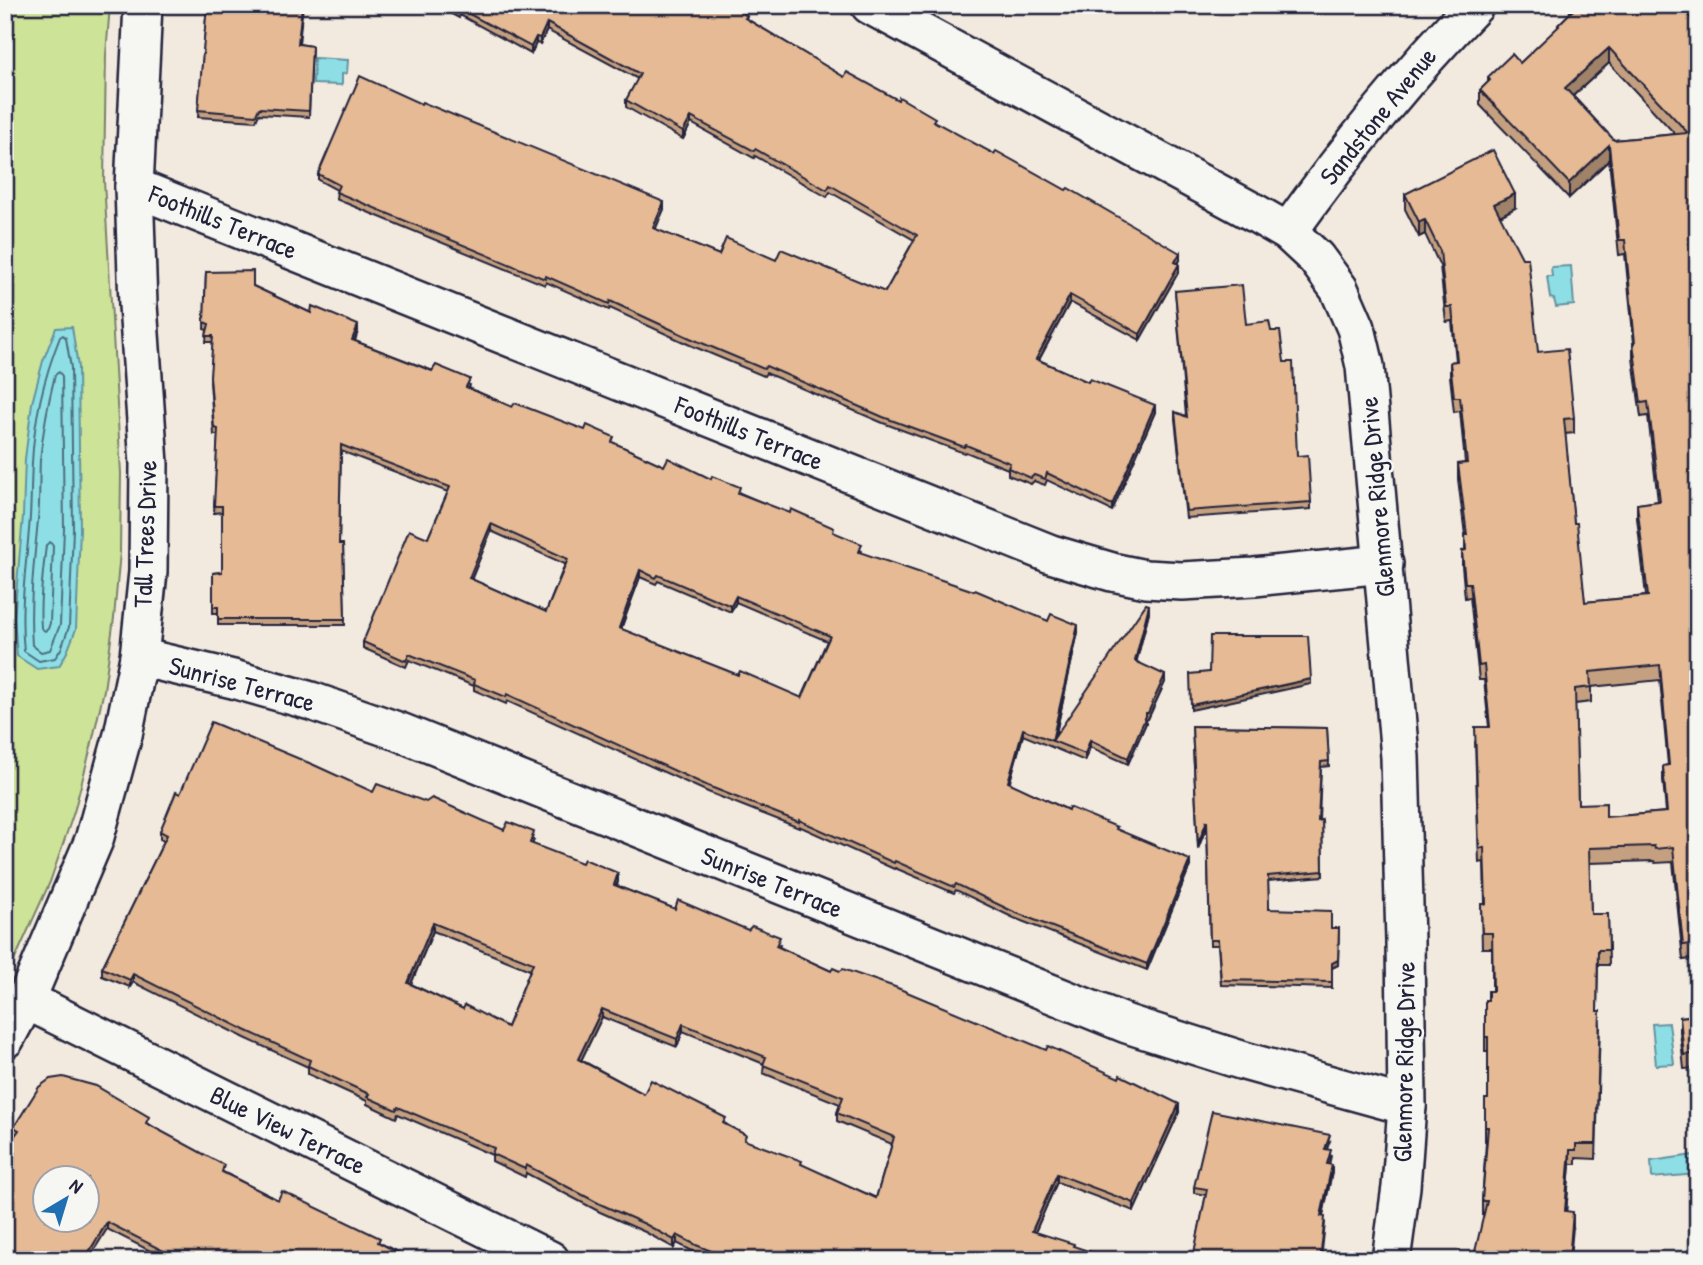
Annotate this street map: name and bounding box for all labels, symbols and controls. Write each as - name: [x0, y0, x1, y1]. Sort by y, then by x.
- street label: Sandstone Avenue: [1311, 40, 1444, 192]
- street label: Foothills Terrace: [143, 176, 302, 267]
- street label: Foothills Terrace: [669, 387, 828, 478]
- street label: Glenmore Ridge Drive: [1350, 396, 1403, 598]
- street label: Tall Trees Drive: [124, 460, 165, 608]
- street label: Sunrise Terrace: [165, 647, 319, 720]
- street label: Sunrise Terrace: [696, 837, 848, 926]
- street label: Glenmore Ridge Drive: [1384, 961, 1423, 1163]
- street label: Blue View Terrace: [205, 1077, 372, 1182]
- north arrow: [32, 1164, 102, 1234]
- text: N: [64, 1172, 88, 1199]

